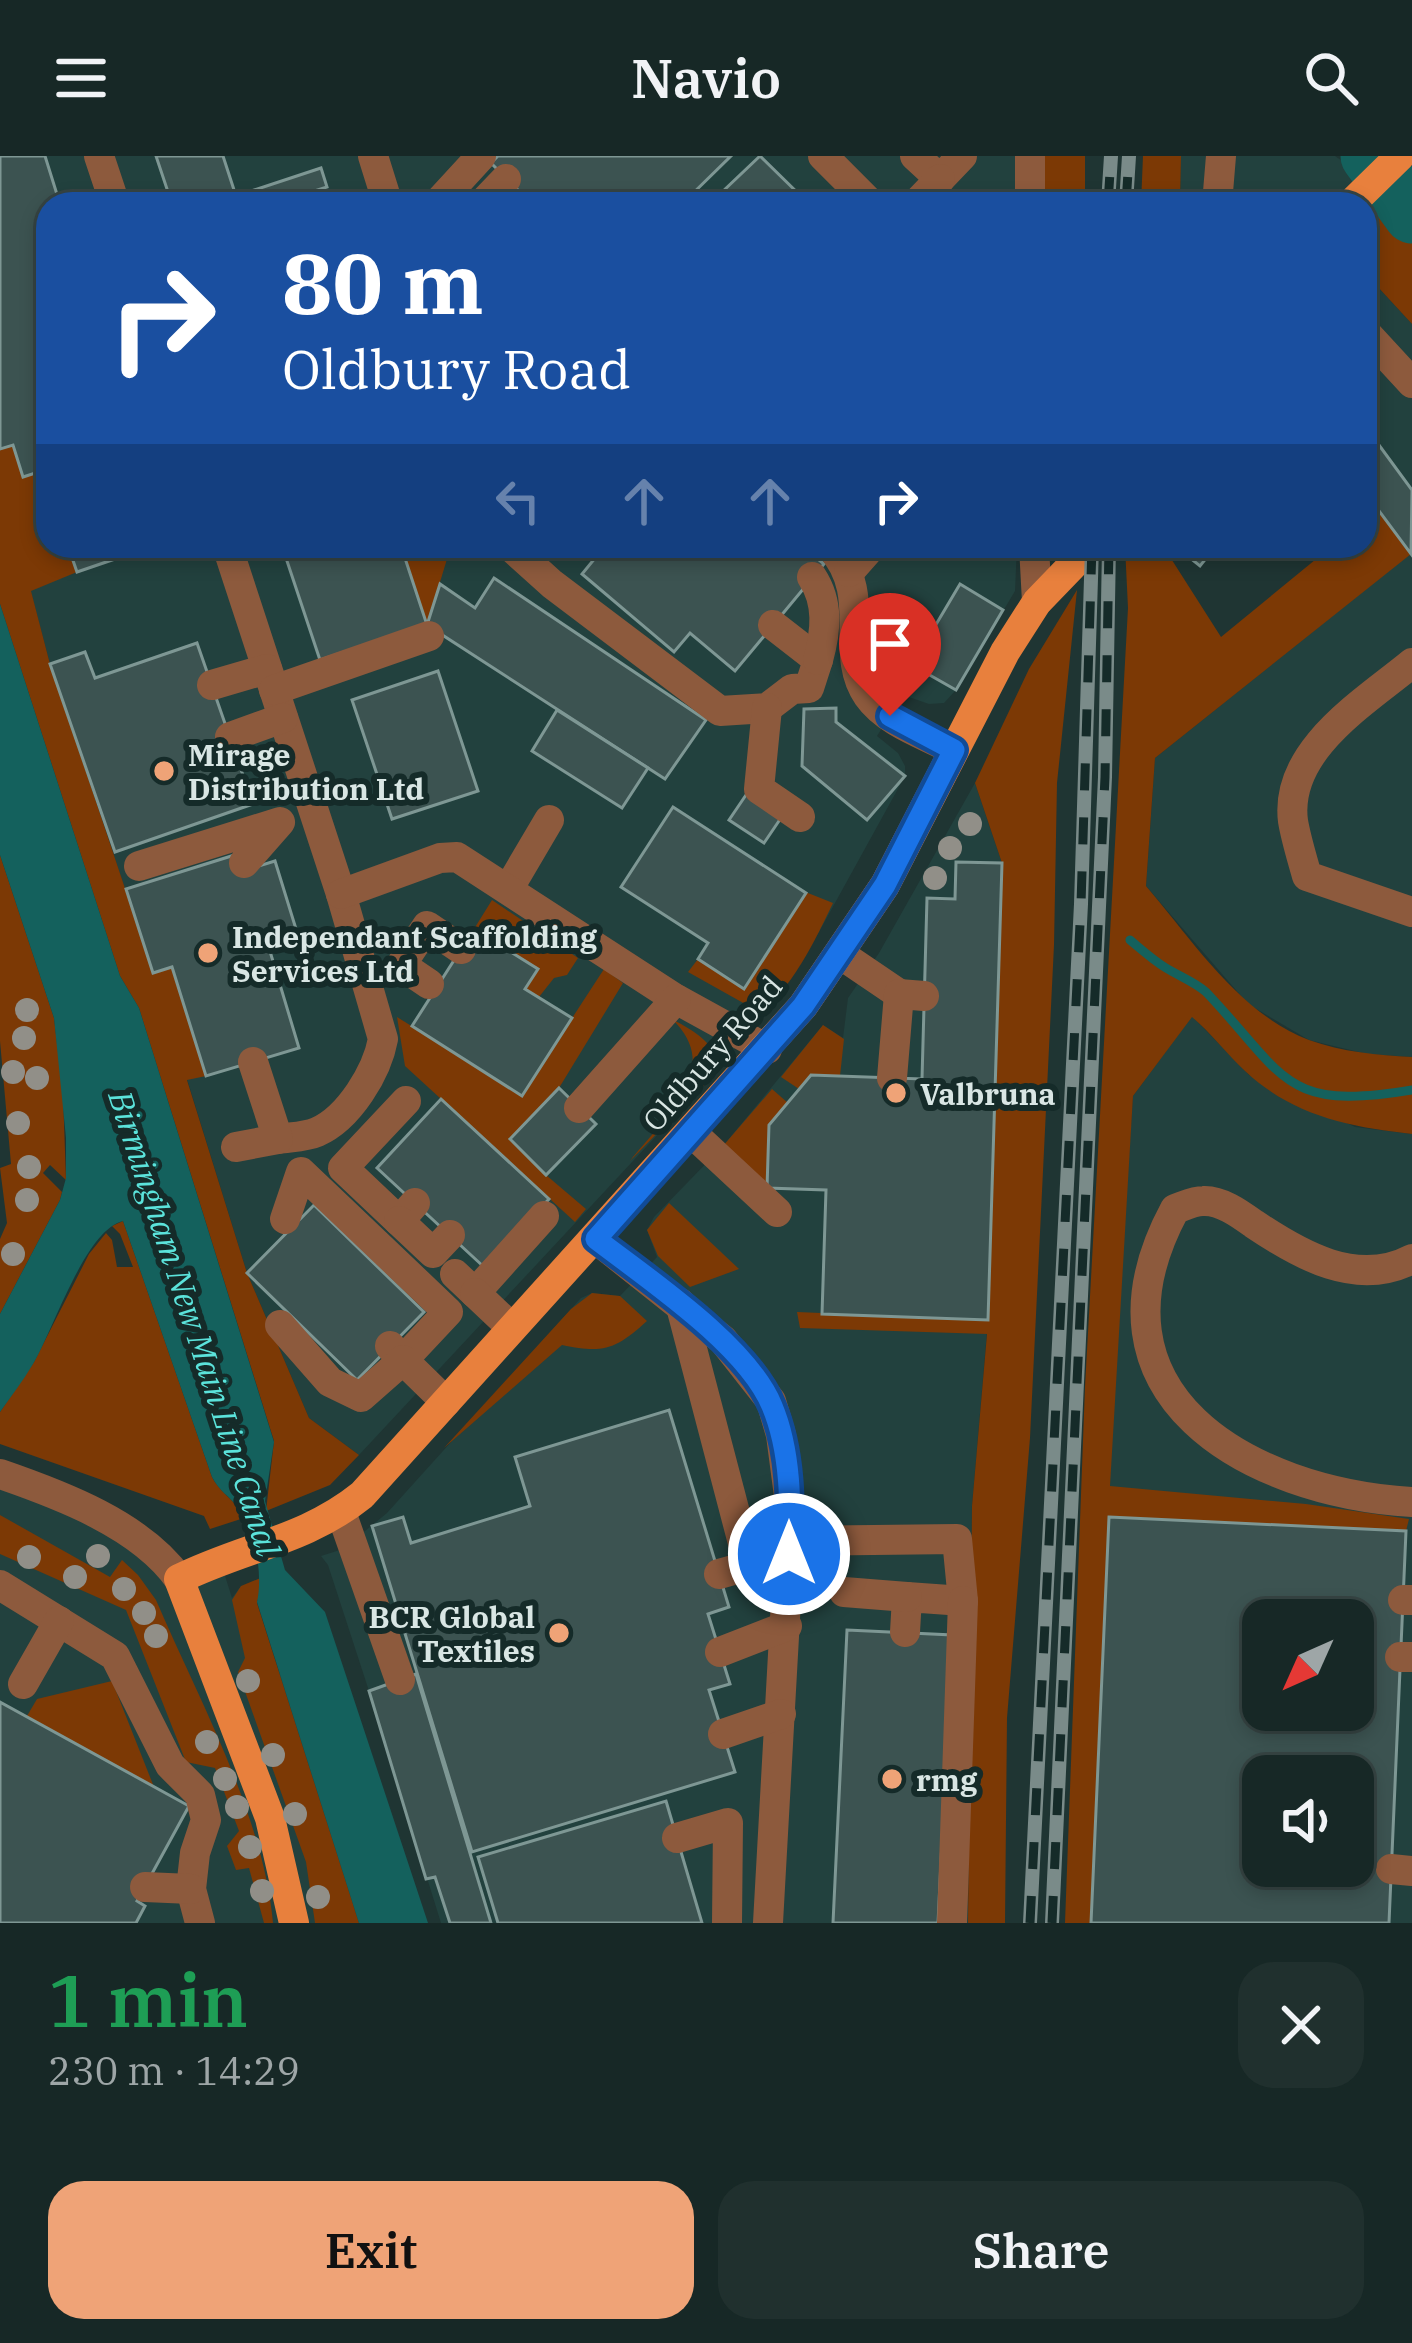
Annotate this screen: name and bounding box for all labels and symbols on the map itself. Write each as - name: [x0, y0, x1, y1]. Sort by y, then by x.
- pin: [839, 593, 941, 716]
- place label: Mirage Distribution Ltd: [188, 735, 424, 808]
- marker: Mirage Distribution Ltd: [151, 758, 177, 784]
- place label: Independant Scaffolding Services Ltd: [232, 917, 598, 990]
- marker: Independant Scaffolding Services Ltd: [195, 940, 221, 966]
- street label: Oldbury Road: [634, 967, 790, 1139]
- place label: Valbruna: [920, 1074, 1056, 1113]
- marker: Valbruna: [883, 1080, 909, 1106]
- water label: Birmingham New Main Line Canal: [99, 1084, 291, 1562]
- position arrow: [726, 1491, 852, 1617]
- place label: BCR Global Textiles: [368, 1597, 535, 1670]
- north arrow: [1242, 1599, 1374, 1731]
- marker: BCR Global Textiles: [546, 1620, 572, 1646]
- place label: rmg: [916, 1760, 978, 1799]
- marker: rmg: [879, 1766, 905, 1792]

